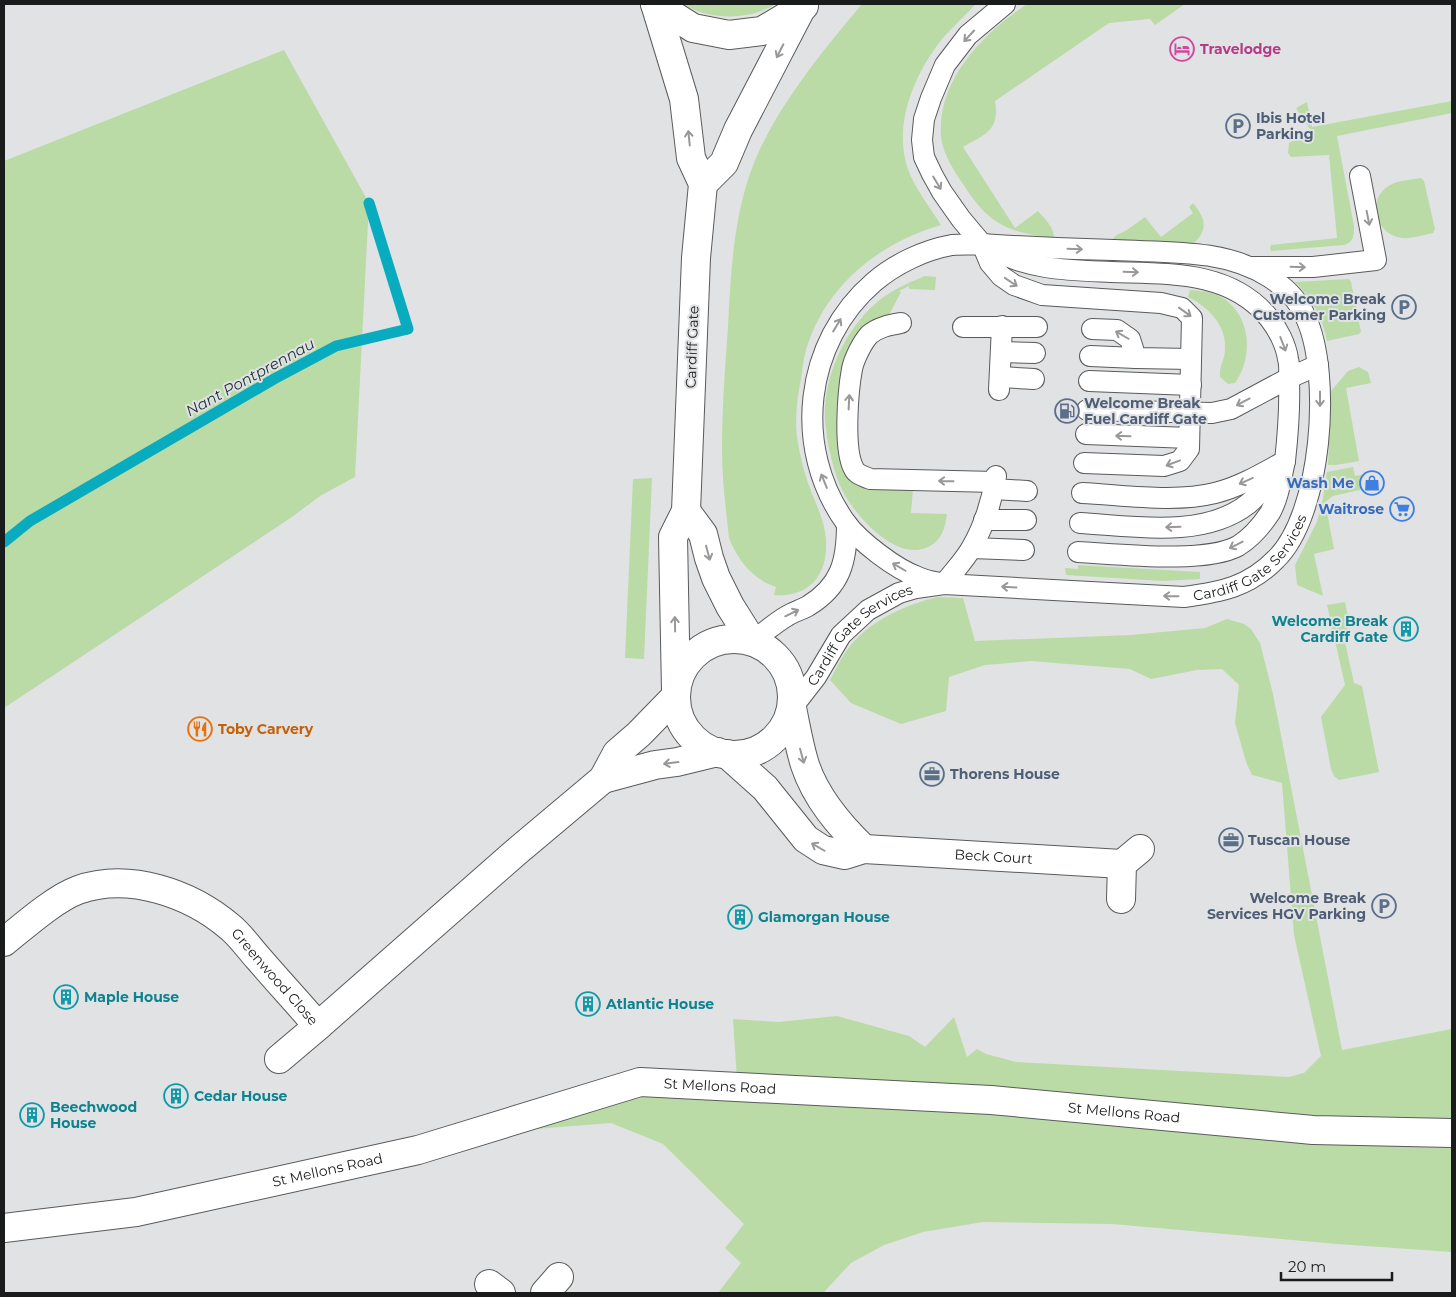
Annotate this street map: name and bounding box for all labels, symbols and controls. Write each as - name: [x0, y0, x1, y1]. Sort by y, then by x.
- one-way arrow: [963, 29, 974, 42]
- hotel icon: Travelodge: [1169, 36, 1195, 62]
- place label: Travelodge: [1200, 40, 1281, 58]
- one-way arrow: [775, 43, 785, 58]
- place label: Ibis Hotel Parking: [1256, 109, 1325, 143]
- parking icon: Ibis Hotel Parking: [1225, 113, 1251, 139]
- one-way arrow: [685, 130, 694, 146]
- one-way arrow: [932, 175, 942, 189]
- one-way arrow: [1364, 210, 1373, 226]
- one-way arrow: [1067, 244, 1083, 253]
- one-way arrow: [1289, 262, 1305, 272]
- one-way arrow: [1123, 268, 1139, 277]
- one-way arrow: [1003, 278, 1017, 288]
- place label: Welcome Break Customer Parking: [1253, 290, 1387, 324]
- parking icon: Welcome Break Customer Parking: [1391, 294, 1417, 320]
- street label: Cardiff Gate: [682, 305, 702, 389]
- one-way arrow: [1178, 307, 1191, 318]
- one-way arrow: [833, 318, 843, 332]
- one-way arrow: [1116, 329, 1130, 339]
- water label: Nant Pontprennau: [182, 334, 318, 420]
- one-way arrow: [1279, 336, 1288, 351]
- one-way arrow: [1315, 390, 1325, 407]
- place label: Welcome Break Fuel Cardiff Gate: [1084, 394, 1207, 428]
- one-way arrow: [844, 395, 853, 411]
- one-way arrow: [1236, 397, 1251, 407]
- fuel station icon: Welcome Break Fuel Cardiff Gate: [1054, 398, 1080, 424]
- one-way arrow: [1115, 431, 1131, 440]
- one-way arrow: [1166, 459, 1181, 468]
- shop icon: Wash Me: [1359, 470, 1385, 496]
- one-way arrow: [819, 474, 828, 489]
- place label: Wash Me: [1287, 474, 1354, 492]
- one-way arrow: [938, 476, 954, 485]
- one-way arrow: [1239, 476, 1254, 486]
- supermarket icon: Waitrose: [1389, 496, 1415, 522]
- place label: Waitrose: [1318, 500, 1384, 518]
- street label: Cardiff Gate Services: [1192, 512, 1311, 605]
- one-way arrow: [1165, 522, 1182, 532]
- one-way arrow: [1229, 540, 1244, 550]
- one-way arrow: [704, 545, 713, 561]
- one-way arrow: [892, 561, 906, 571]
- street label: Cardiff Gate Services: [803, 580, 915, 690]
- one-way arrow: [1001, 583, 1017, 592]
- one-way arrow: [1163, 592, 1179, 601]
- one-way arrow: [785, 608, 800, 618]
- place label: Welcome Break Cardiff Gate: [1271, 612, 1389, 646]
- building icon: Welcome Break Cardiff Gate: [1393, 616, 1419, 642]
- one-way arrow: [670, 617, 680, 633]
- restaurant icon: Toby Carvery: [187, 716, 213, 742]
- place label: Toby Carvery: [218, 720, 314, 738]
- one-way arrow: [798, 747, 808, 763]
- one-way arrow: [663, 758, 679, 768]
- office icon: Thorens House: [919, 761, 945, 787]
- place label: Thorens House: [950, 765, 1060, 783]
- office icon: Tuscan House: [1218, 827, 1244, 853]
- place label: Tuscan House: [1248, 831, 1351, 849]
- one-way arrow: [812, 841, 826, 851]
- street label: Beck Court: [954, 845, 1033, 868]
- place label: Welcome Break Services HGV Parking: [1207, 889, 1367, 923]
- parking icon: Welcome Break Services HGV Parking: [1371, 893, 1397, 919]
- building icon: Glamorgan House: [727, 904, 753, 930]
- place label: Glamorgan House: [758, 908, 890, 926]
- street label: Greenwood Close: [228, 924, 322, 1029]
- building icon: Maple House: [53, 984, 79, 1010]
- place label: Maple House: [84, 988, 179, 1006]
- building icon: Atlantic House: [575, 991, 601, 1017]
- place label: Atlantic House: [605, 995, 714, 1013]
- street label: St Mellons Road: [663, 1074, 777, 1098]
- building icon: Cedar House: [163, 1083, 189, 1109]
- place label: Cedar House: [194, 1087, 288, 1105]
- place label: Beechwood House: [50, 1098, 137, 1132]
- street label: St Mellons Road: [1067, 1098, 1181, 1127]
- building icon: Beechwood House: [19, 1102, 45, 1128]
- street label: St Mellons Road: [270, 1149, 384, 1191]
- scale bar: [1281, 1250, 1392, 1282]
- text: 20 m: [1288, 1257, 1326, 1276]

